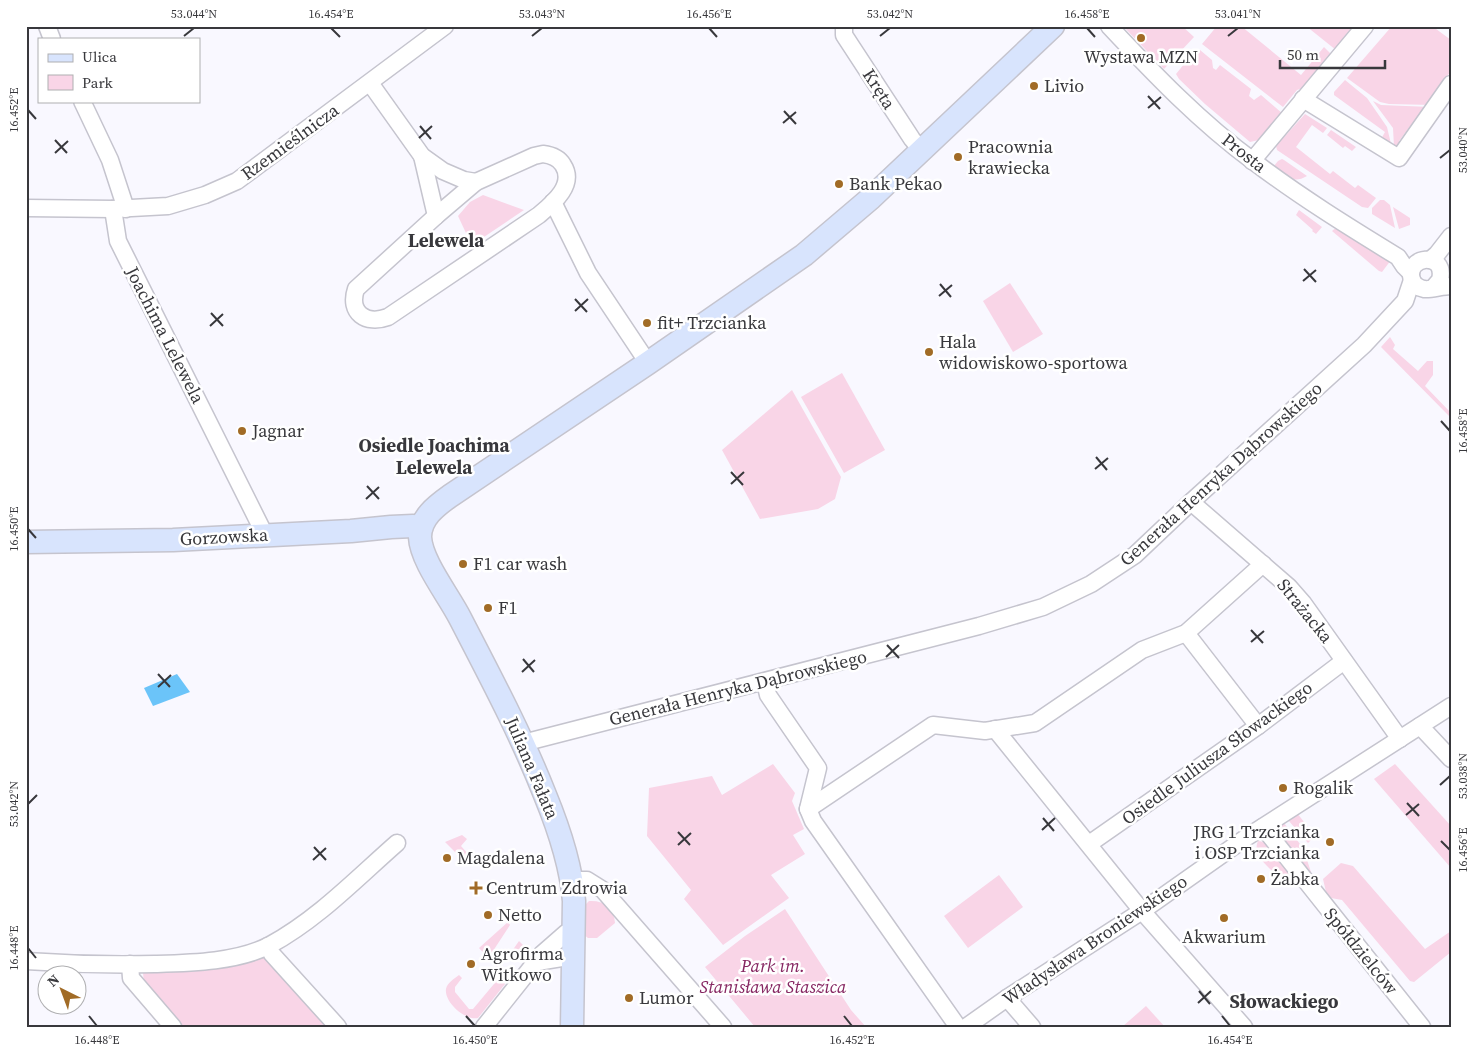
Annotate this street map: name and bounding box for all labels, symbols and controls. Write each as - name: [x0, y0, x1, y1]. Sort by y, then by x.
- text: 53.044°N: [171, 6, 217, 22]
- text: 16.454°E: [309, 6, 353, 22]
- text: 53.043°N: [519, 6, 565, 22]
- text: 16.456°E: [687, 6, 731, 22]
- text: 53.042°N: [867, 6, 913, 22]
- text: 16.458°E: [1065, 6, 1109, 22]
- text: 53.041°N: [1215, 6, 1261, 22]
- marker: Wystawa MZN: [1135, 32, 1147, 44]
- legend: [38, 38, 200, 102]
- scale bar: [1280, 38, 1384, 70]
- place label: Wystawa MZN: [1084, 44, 1198, 69]
- text: 50 m: [1287, 44, 1319, 65]
- text: Ulica: [82, 46, 117, 67]
- street label: Kręta: [857, 64, 902, 115]
- text: Park: [82, 72, 114, 93]
- place label: Livio: [1044, 73, 1084, 98]
- marker: Livio: [1028, 80, 1040, 92]
- text: 16.452°E: [6, 88, 22, 132]
- street label: Rzemieślnicza: [236, 97, 344, 186]
- street label: Prosta: [1217, 127, 1273, 179]
- text: 53.040°N: [1455, 127, 1471, 173]
- place label: Pracownia krawiecka: [968, 134, 1054, 180]
- marker: Pracownia krawiecka: [952, 151, 964, 163]
- place label: Bank Pekao: [849, 171, 943, 196]
- marker: Bank Pekao: [833, 178, 845, 190]
- district label: Lelewela: [408, 227, 485, 253]
- street label: Joachima Lelewela: [120, 261, 211, 408]
- place label: fit+ Trzcianka: [657, 310, 767, 335]
- marker: fit+ Trzcianka: [641, 317, 653, 329]
- place label: Hala widowiskowo-sportowa: [939, 329, 1129, 375]
- marker: Hala widowiskowo-sportowa: [923, 346, 935, 358]
- street label: Generała Henryka Dąbrowskiego: [1114, 376, 1327, 571]
- text: 16.458°E: [1455, 409, 1471, 453]
- place label: Jagnar: [251, 418, 305, 443]
- marker: Jagnar: [236, 425, 248, 437]
- district label: Osiedle Joachima Lelewela: [358, 432, 510, 480]
- text: 16.450°E: [6, 507, 22, 551]
- street label: Gorzowska: [179, 522, 269, 551]
- place label: F1 car wash: [473, 551, 568, 576]
- marker: F1 car wash: [457, 558, 469, 570]
- street label: Strażacka: [1272, 573, 1340, 649]
- place label: F1: [498, 595, 517, 620]
- marker: F1: [482, 602, 494, 614]
- street label: Generała Henryka Dąbrowskiego: [606, 643, 869, 732]
- street label: Osiedle Juliusza Słowackiego: [1116, 675, 1317, 830]
- street label: Juliana Fałata: [499, 712, 566, 824]
- text: 53.038°N: [1455, 753, 1471, 799]
- place label: Rogalik: [1293, 775, 1353, 800]
- text: 53.042°N: [6, 781, 22, 827]
- marker: Rogalik: [1277, 782, 1289, 794]
- place label: JRG 1 Trzcianka i OSP Trzcianka: [1192, 819, 1321, 865]
- text: 16.456°E: [1455, 828, 1471, 872]
- marker: JRG 1 Trzcianka i OSP Trzcianka: [1324, 836, 1336, 848]
- place label: Magdalena: [457, 845, 546, 870]
- marker: Magdalena: [441, 852, 453, 864]
- place label: Żabka: [1271, 866, 1320, 891]
- street label: Władysława Broniewskiego: [997, 868, 1192, 1011]
- marker: Żabka: [1255, 873, 1267, 885]
- place label: Centrum Zdrowia: [486, 875, 628, 900]
- marker: Centrum Zdrowia: [470, 882, 482, 894]
- place label: Netto: [498, 902, 542, 927]
- street label: Spółdzielców: [1319, 902, 1404, 1000]
- marker: Netto: [482, 909, 494, 921]
- marker: Akwarium: [1218, 912, 1230, 924]
- place label: Akwarium: [1182, 924, 1266, 949]
- text: 16.448°E: [6, 926, 22, 970]
- place label: Agrofirma Witkowo: [481, 941, 564, 987]
- park label: Park im. Stanisława Staszica: [700, 953, 847, 999]
- marker: Agrofirma Witkowo: [465, 958, 477, 970]
- north arrow: [38, 966, 88, 1016]
- text: N: [43, 969, 64, 991]
- place label: Lumor: [639, 985, 694, 1010]
- district label: Słowackiego: [1230, 988, 1339, 1014]
- marker: Lumor: [623, 992, 635, 1004]
- text: 16.448°E: [75, 1032, 119, 1048]
- text: 16.450°E: [453, 1032, 497, 1048]
- text: 16.452°E: [830, 1032, 874, 1048]
- text: 16.454°E: [1208, 1032, 1252, 1048]

